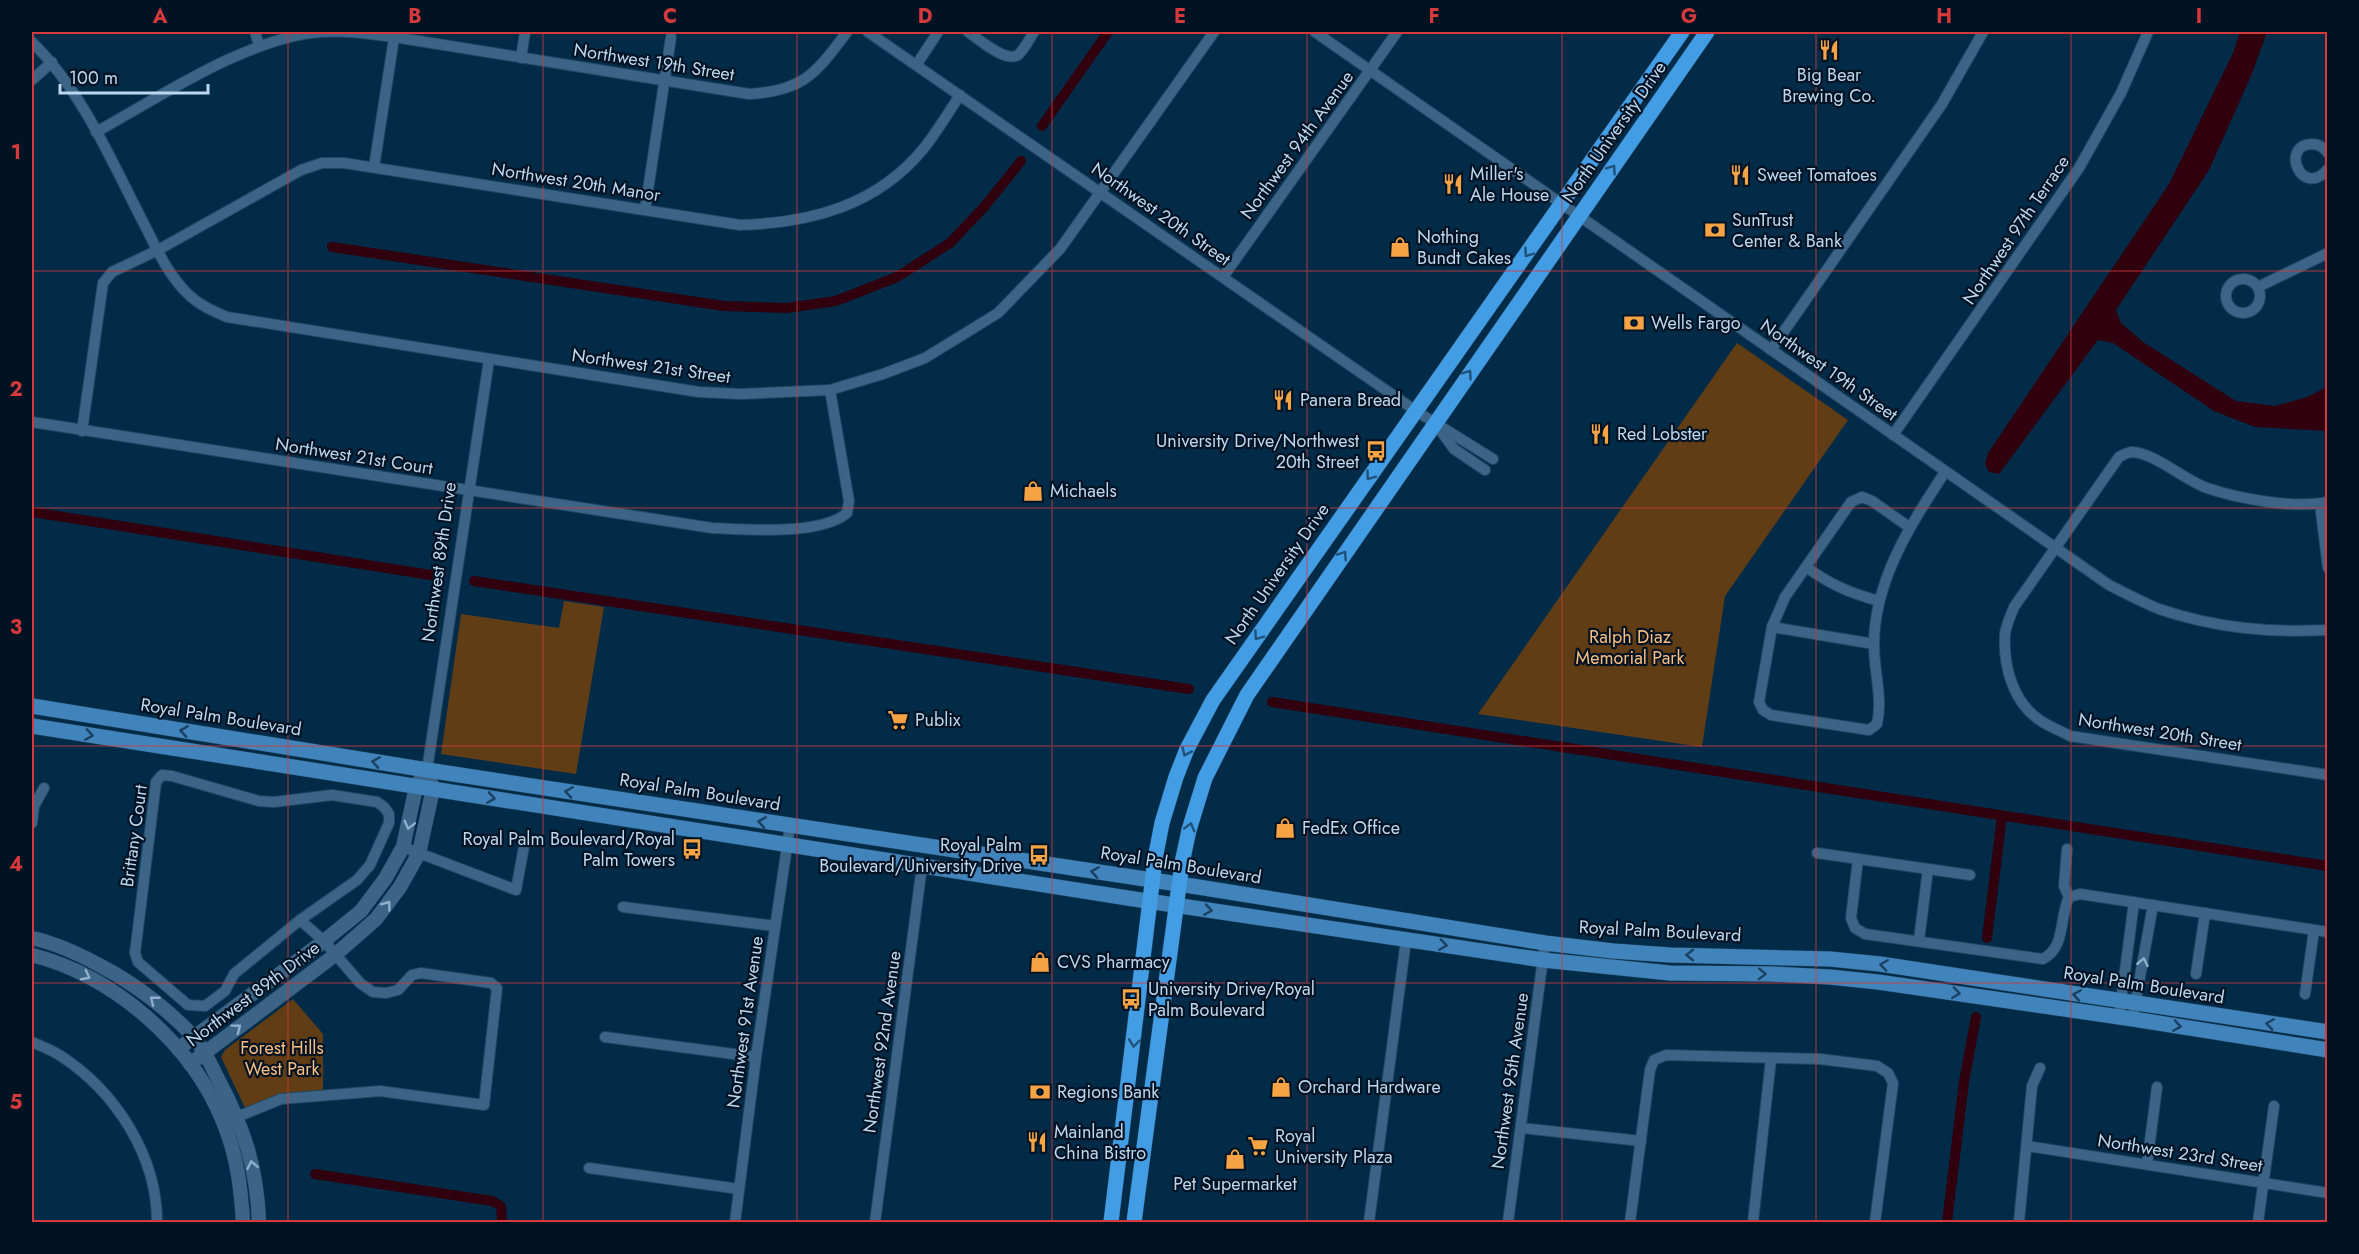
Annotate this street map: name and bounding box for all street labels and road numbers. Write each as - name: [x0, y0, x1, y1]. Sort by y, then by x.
- street label: Northwest 19th Street: [572, 36, 737, 88]
- street label: North University Drive: [1555, 56, 1673, 208]
- street label: Northwest 94th Avenue: [1234, 65, 1360, 225]
- street label: Northwest 97th Terrace: [1956, 150, 2076, 310]
- street label: Northwest 20th Manor: [490, 156, 663, 208]
- street label: Northwest 20th Street: [1086, 156, 1237, 272]
- street label: Northwest 19th Street: [1755, 313, 1904, 428]
- street label: Northwest 21st Street: [570, 342, 733, 390]
- street label: Northwest 21st Court: [273, 431, 435, 481]
- street label: Northwest 89th Drive: [415, 480, 463, 644]
- street label: North University Drive: [1218, 498, 1336, 650]
- street label: Royal Palm Boulevard: [139, 691, 303, 743]
- street label: Northwest 20th Street: [2076, 706, 2244, 758]
- street label: Royal Palm Boulevard: [618, 766, 782, 818]
- street label: Brittany Court: [114, 783, 154, 889]
- street label: Royal Palm Boulevard: [1099, 839, 1263, 891]
- street label: Royal Palm Boulevard: [1578, 914, 1742, 948]
- street label: Northwest 91st Avenue: [720, 934, 770, 1110]
- street label: Northwest 89th Drive: [181, 935, 325, 1053]
- street label: Northwest 92nd Avenue: [856, 949, 908, 1135]
- street label: Royal Palm Boulevard: [2062, 959, 2226, 1011]
- street label: Northwest 95th Avenue: [1485, 991, 1535, 1171]
- street label: Northwest 23rd Street: [2096, 1127, 2265, 1179]

